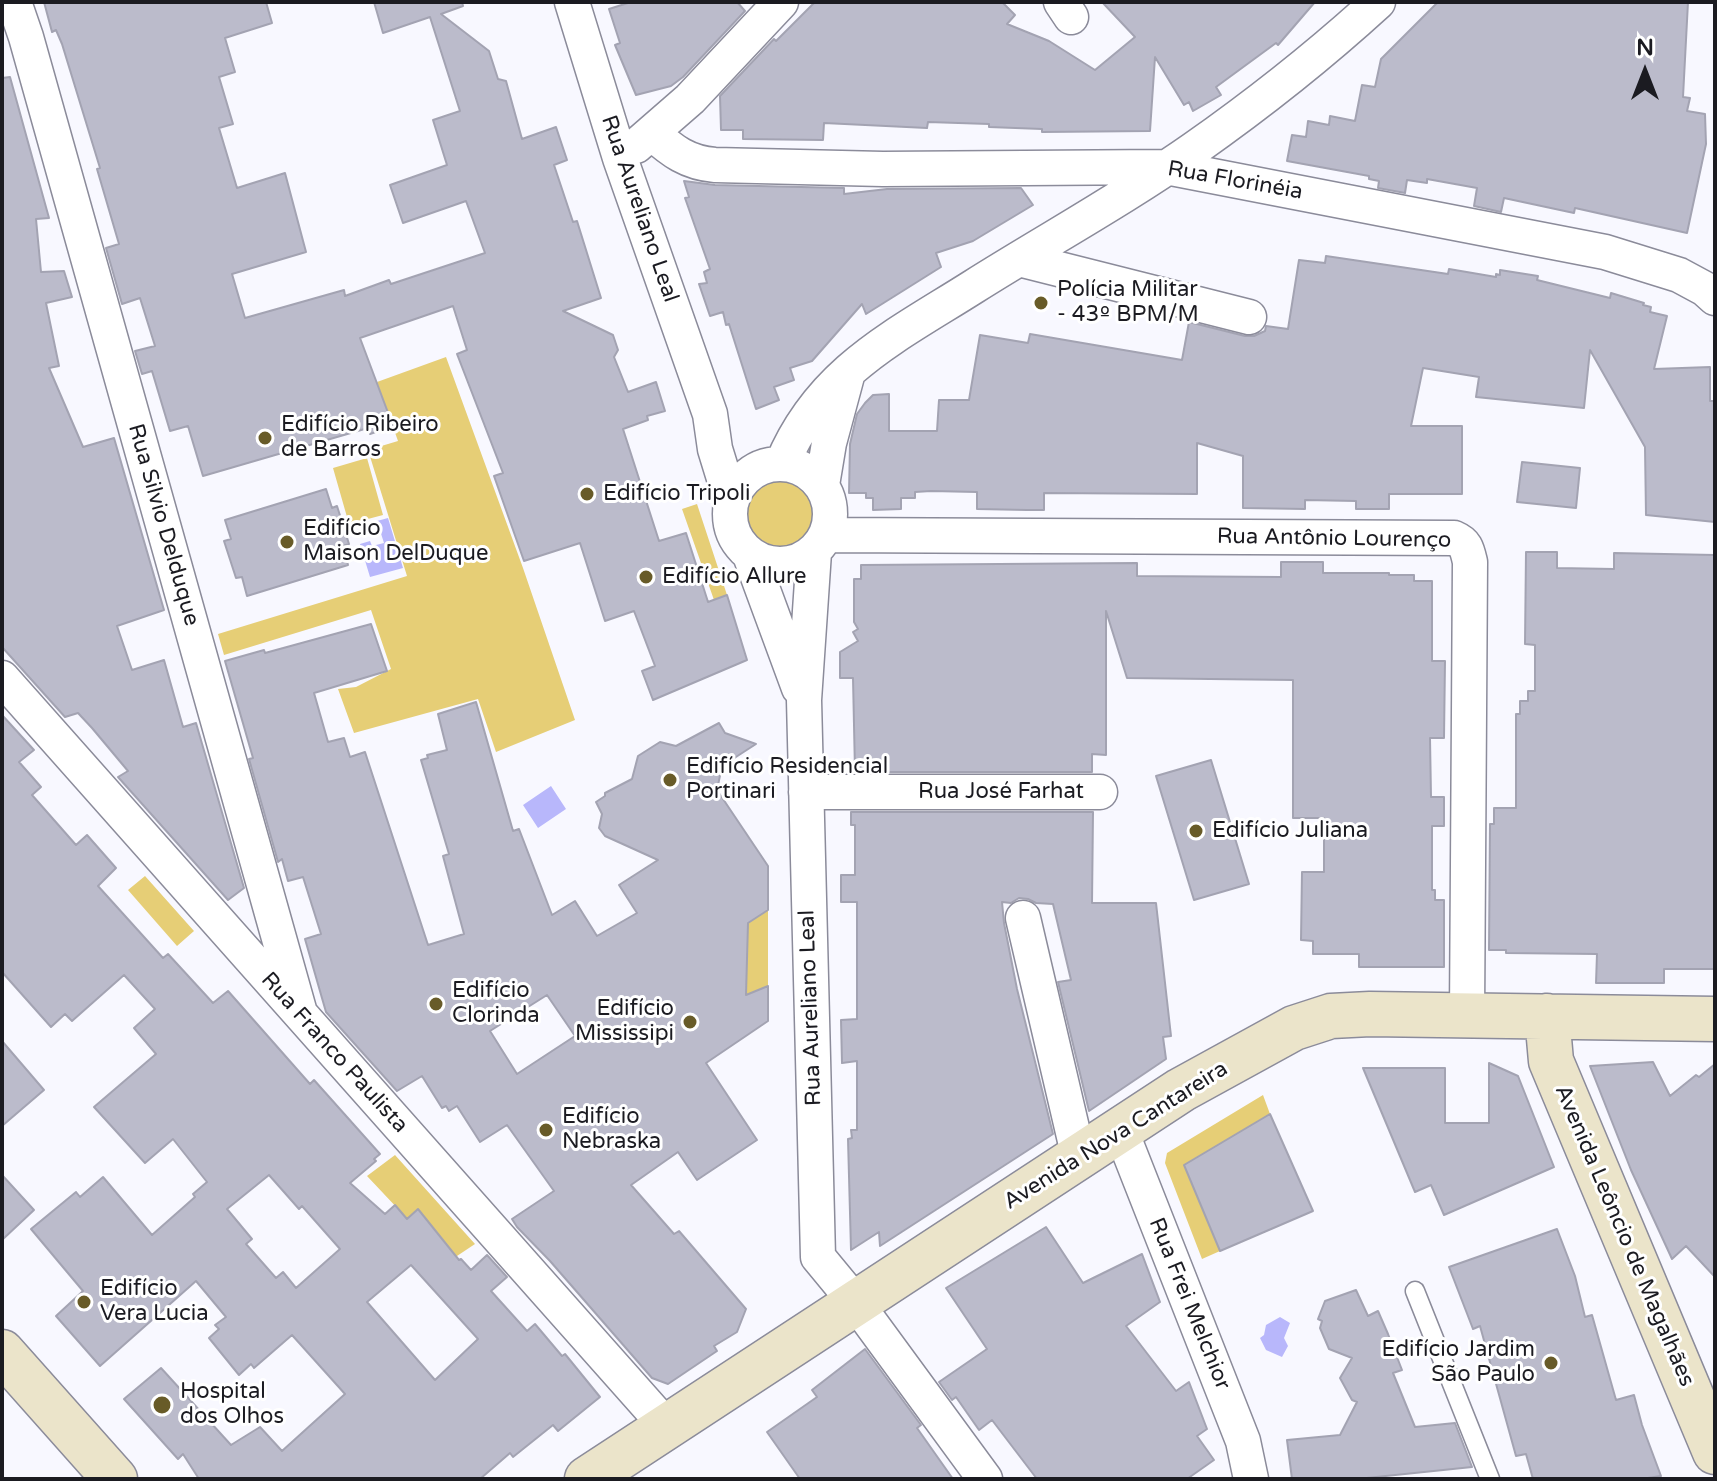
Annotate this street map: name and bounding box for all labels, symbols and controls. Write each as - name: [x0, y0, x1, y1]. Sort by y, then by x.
- north arrow: [1605, 32, 1685, 112]
- text: N: [1636, 35, 1654, 61]
- street label: Rua Aureliano Leal: [595, 112, 683, 306]
- street label: Rua Florinéia: [1165, 156, 1305, 206]
- place label: Polícia Militar - 43º BPM/M: [1057, 277, 1199, 328]
- marker: Polícia Militar - 43º BPM/M: [1032, 294, 1050, 312]
- place label: Edifício Ribeiro de Barros: [281, 412, 439, 464]
- street label: Rua Silvio Delduque: [122, 421, 204, 629]
- marker: Edifício Ribeiro de Barros: [256, 429, 274, 447]
- place label: Edifício Tripoli: [603, 481, 750, 507]
- marker: Edifício Tripoli: [578, 485, 596, 503]
- place label: Edifício Maison DelDuque: [303, 516, 488, 568]
- street label: Rua Antônio Lourenço: [1217, 524, 1451, 554]
- marker: Edifício Maison DelDuque: [278, 533, 296, 551]
- place label: Edifício Allure: [662, 564, 806, 590]
- marker: Edifício Allure: [637, 568, 655, 586]
- place label: Edifício Residencial Portinari: [686, 754, 888, 806]
- marker: Edifício Residencial Portinari: [661, 771, 679, 789]
- street label: Rua José Farhat: [918, 779, 1084, 805]
- place label: Edifício Juliana: [1212, 818, 1368, 844]
- marker: Edifício Juliana: [1187, 822, 1205, 840]
- street label: Rua Aureliano Leal: [794, 910, 828, 1106]
- street label: Rua Franco Paulista: [255, 967, 413, 1139]
- place label: Edifício Clorinda: [452, 978, 540, 1030]
- marker: Edifício Clorinda: [427, 995, 445, 1013]
- place label: Edifício Mississipi: [575, 996, 674, 1048]
- marker: Edifício Mississipi: [681, 1013, 699, 1031]
- street label: Avenida Nova Cantareira: [999, 1056, 1233, 1216]
- street label: Avenida Leôncio de Magalhães: [1548, 1081, 1700, 1391]
- place label: Edifício Nebraska: [562, 1104, 661, 1156]
- marker: Edifício Nebraska: [537, 1121, 555, 1139]
- street label: Rua Frei Melchior: [1142, 1214, 1236, 1394]
- place label: Edifício Vera Lucia: [100, 1276, 209, 1328]
- marker: Edifício Vera Lucia: [75, 1293, 93, 1311]
- place label: Edifício Jardim São Paulo: [1381, 1337, 1535, 1388]
- marker: Edifício Jardim São Paulo: [1542, 1354, 1560, 1372]
- place label: Hospital dos Olhos: [180, 1379, 284, 1430]
- marker: Hospital dos Olhos: [151, 1394, 173, 1416]

